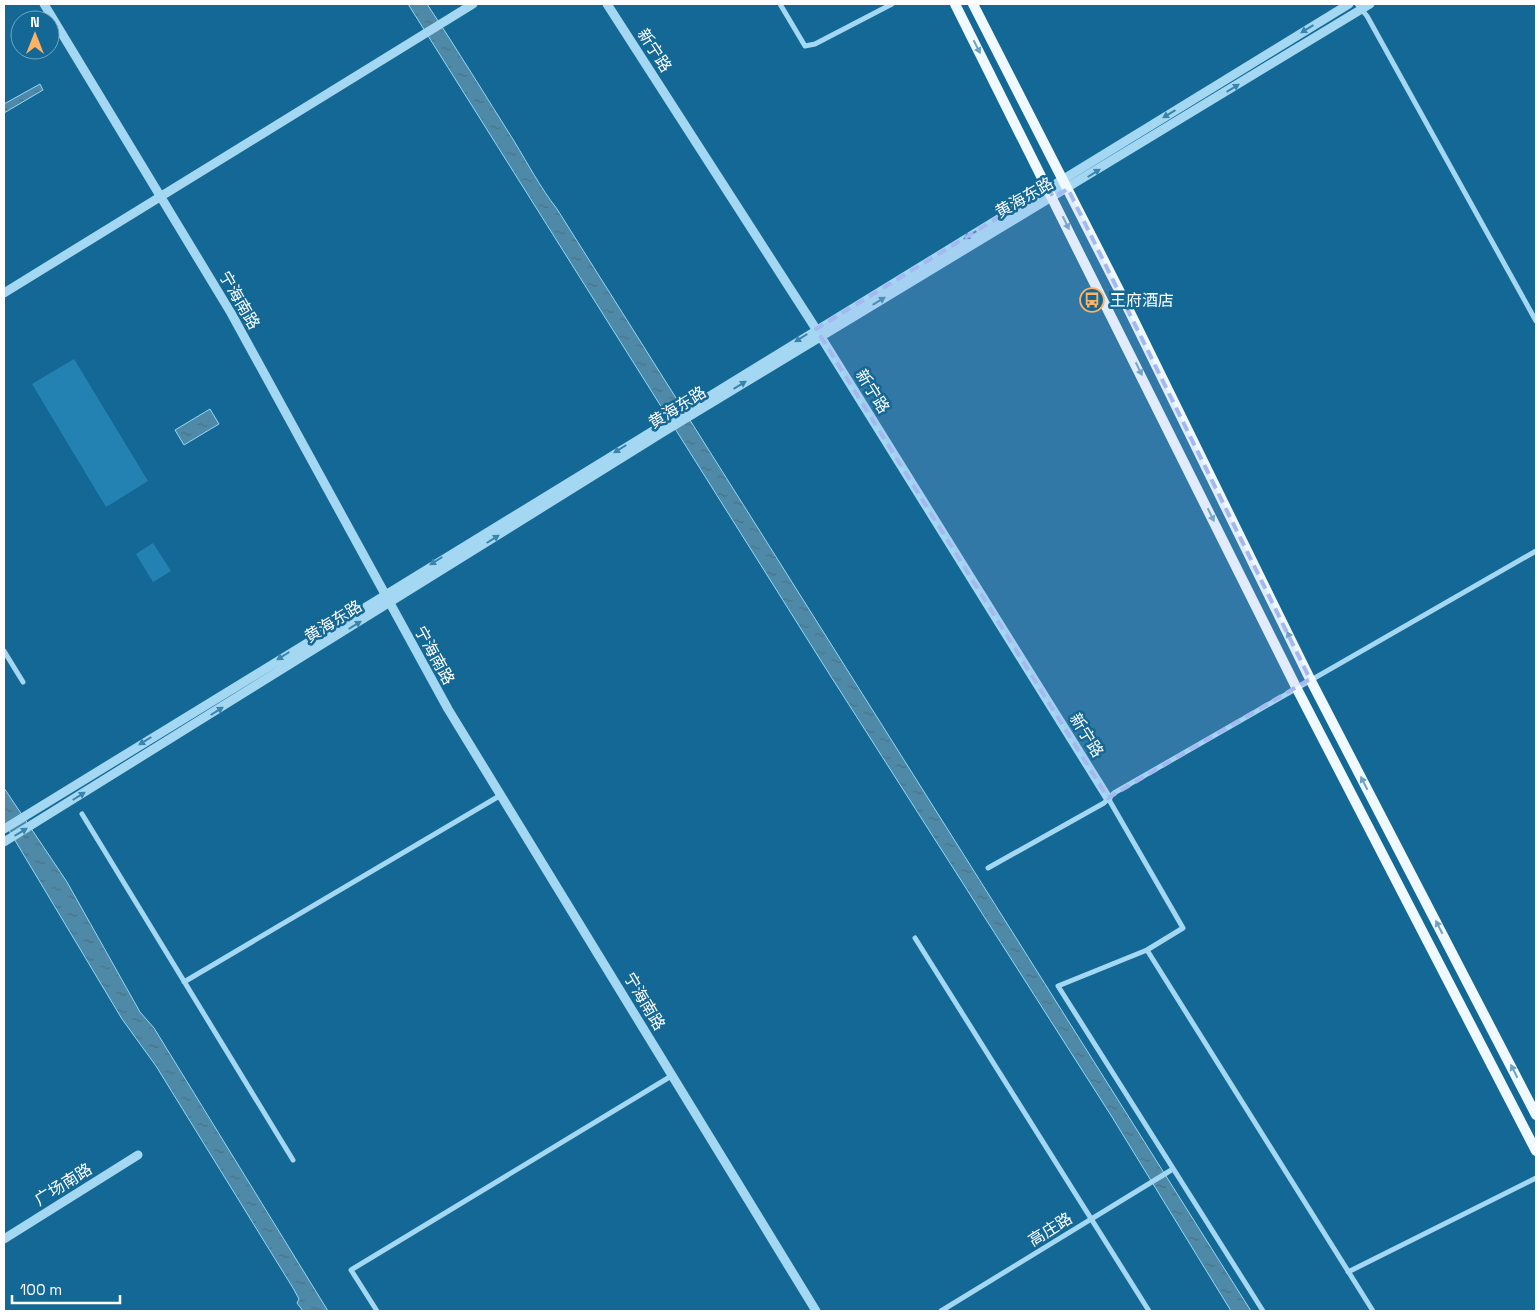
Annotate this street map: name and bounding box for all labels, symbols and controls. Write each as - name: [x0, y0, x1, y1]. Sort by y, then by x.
- north arrow: [10, 10, 60, 60]
- text: N: [30, 13, 40, 31]
- street label: 新宁路: [633, 24, 676, 76]
- one-way arrow: [1301, 25, 1314, 34]
- one-way arrow: [973, 40, 981, 54]
- one-way arrow: [1226, 83, 1239, 92]
- one-way arrow: [1162, 109, 1175, 119]
- one-way arrow: [1088, 168, 1101, 177]
- street label: 黄海东路: [991, 172, 1057, 223]
- one-way arrow: [1063, 216, 1071, 230]
- one-way arrow: [964, 230, 977, 240]
- street label: 宁海南路: [214, 267, 265, 333]
- bus stop icon: 王府酒店: [1079, 287, 1105, 313]
- place label: 王府酒店: [1110, 290, 1174, 311]
- one-way arrow: [873, 296, 886, 305]
- one-way arrow: [795, 333, 808, 342]
- one-way arrow: [1135, 362, 1143, 376]
- street label: 新宁路: [851, 365, 894, 417]
- one-way arrow: [734, 381, 747, 390]
- street label: 黄海东路: [645, 382, 710, 433]
- one-way arrow: [613, 445, 626, 454]
- one-way arrow: [1207, 507, 1215, 522]
- one-way arrow: [486, 535, 499, 544]
- one-way arrow: [430, 557, 443, 566]
- street label: 黄海东路: [301, 596, 366, 647]
- one-way arrow: [348, 621, 362, 630]
- street label: 宁海南路: [410, 622, 459, 688]
- one-way arrow: [1286, 631, 1294, 646]
- one-way arrow: [277, 651, 290, 660]
- one-way arrow: [210, 706, 223, 715]
- street label: 新宁路: [1065, 709, 1108, 761]
- one-way arrow: [138, 737, 151, 746]
- one-way arrow: [1360, 776, 1368, 790]
- one-way arrow: [72, 792, 85, 801]
- one-way arrow: [14, 827, 27, 836]
- one-way arrow: [1435, 920, 1443, 934]
- street label: 宁海南路: [619, 968, 670, 1034]
- one-way arrow: [1510, 1064, 1518, 1079]
- street label: 广场南路: [31, 1159, 96, 1210]
- street label: 高庄路: [1024, 1208, 1076, 1251]
- scale bar: [12, 1272, 120, 1304]
- text: 100 m: [20, 1280, 62, 1299]

